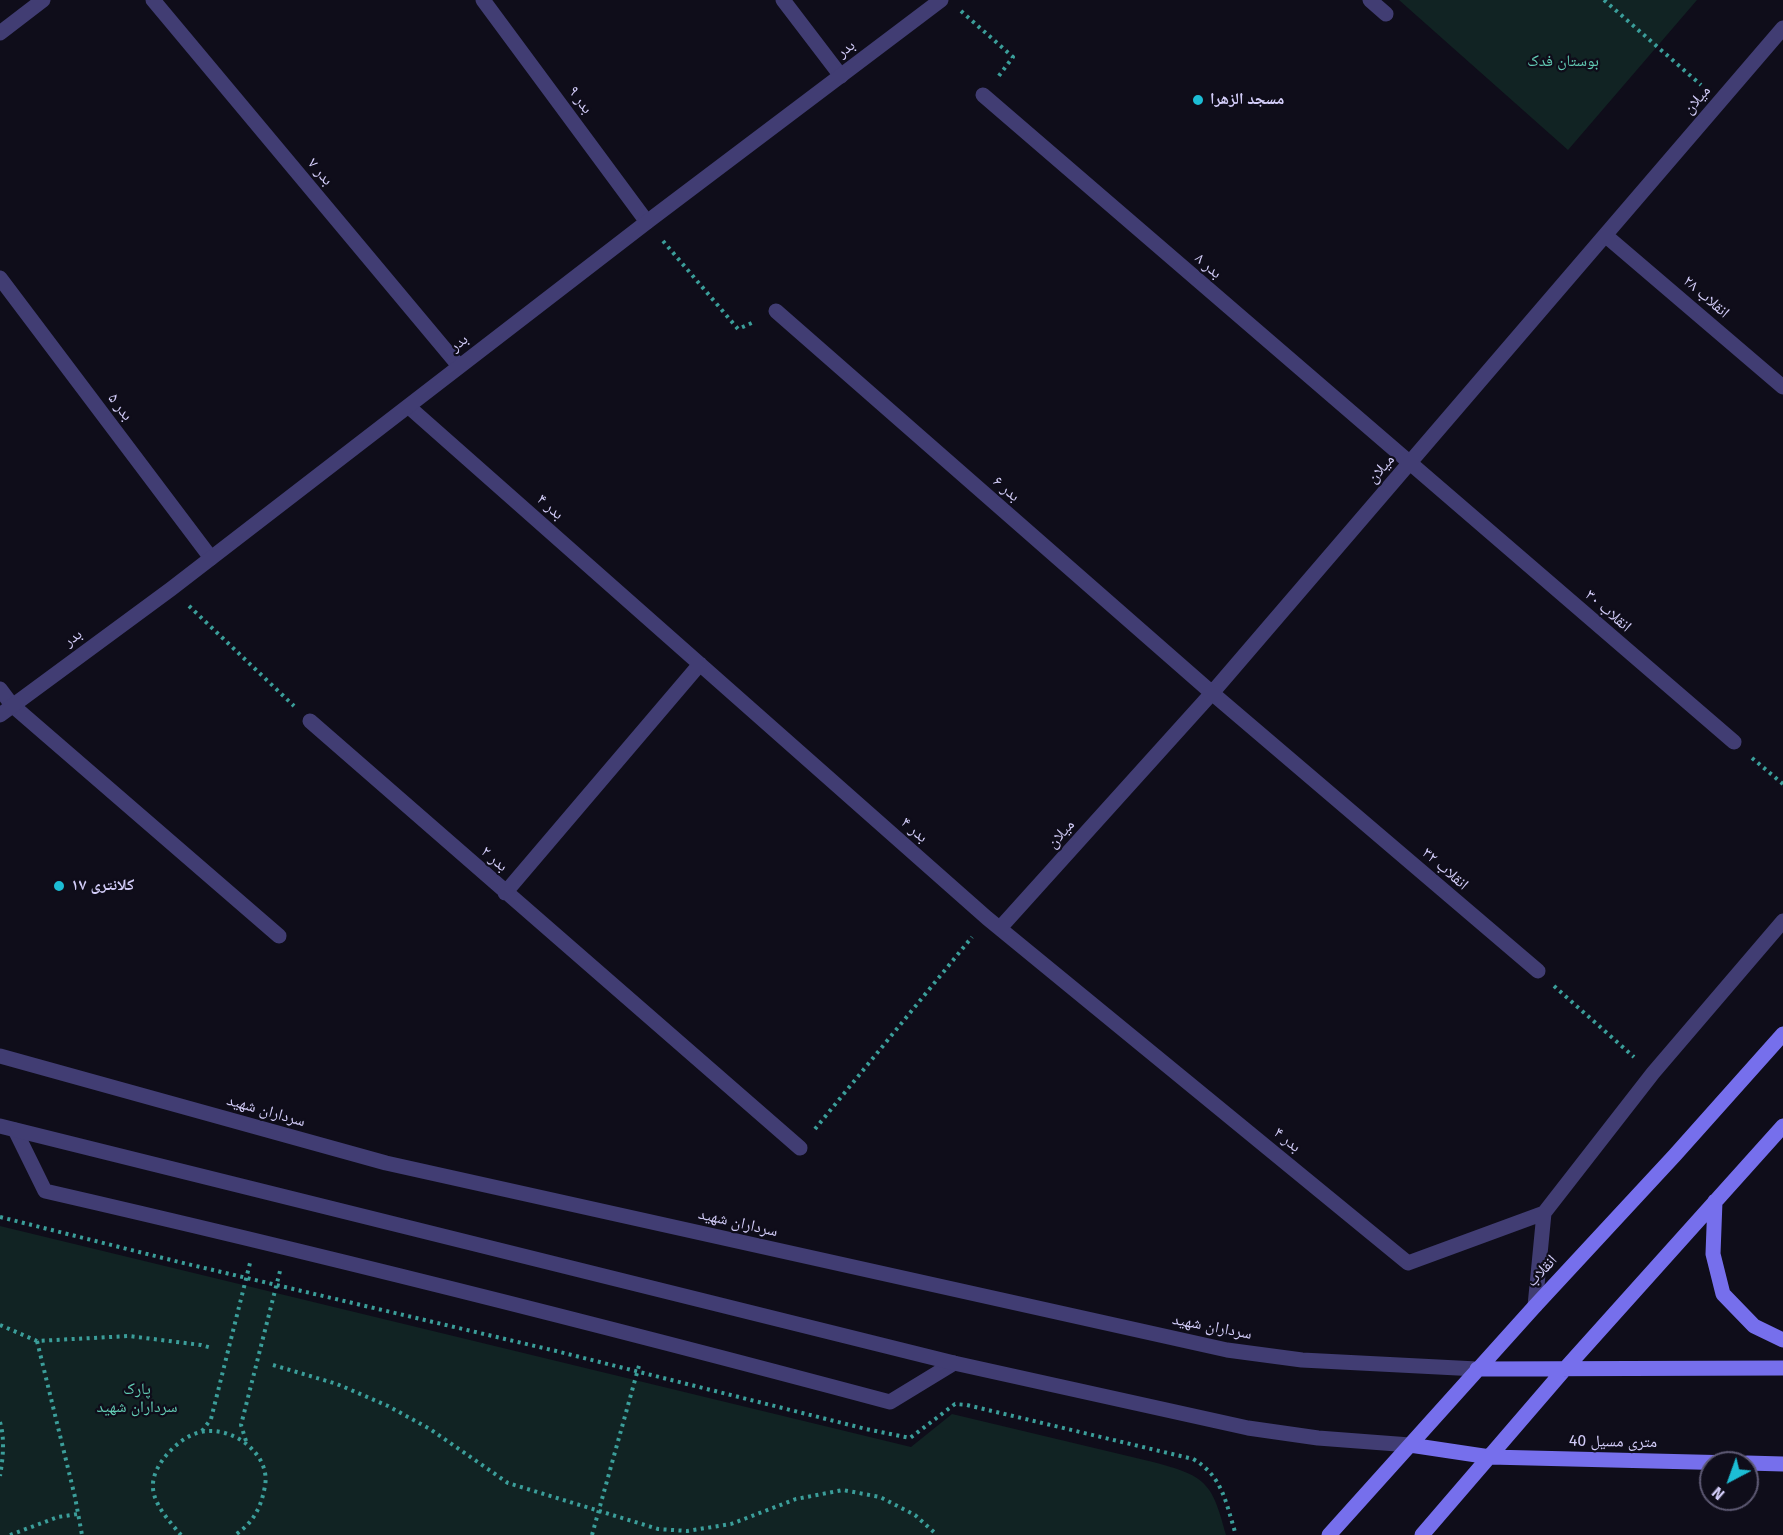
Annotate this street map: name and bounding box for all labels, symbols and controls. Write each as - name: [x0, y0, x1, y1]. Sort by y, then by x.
- street label: بدر: [833, 36, 859, 62]
- park label: بوستان فدک: [1527, 52, 1599, 72]
- street label: بدر ۹: [564, 82, 596, 118]
- street label: میلان: [1679, 82, 1715, 118]
- place label: مسجد الزهرا: [1210, 90, 1284, 110]
- marker: مسجد الزهرا: [1191, 93, 1205, 107]
- street label: بدر ۷: [303, 154, 337, 190]
- street label: بدر ۸: [1191, 249, 1225, 283]
- street label: انقلاب ۲۸: [1679, 272, 1733, 322]
- street label: بدر: [446, 330, 472, 356]
- street label: بدر ۵: [103, 389, 137, 425]
- street label: میلان: [1363, 451, 1399, 487]
- street label: بدر ۶: [989, 472, 1023, 506]
- street label: بدر ۴: [533, 490, 567, 524]
- street label: انقلاب ۳۰: [1581, 586, 1635, 636]
- street label: بدر: [60, 625, 86, 651]
- street label: بدر ۴: [897, 813, 931, 847]
- street label: میلان: [1043, 816, 1079, 852]
- street label: بدر ۲: [477, 842, 511, 876]
- street label: انقلاب ۳۲: [1418, 844, 1472, 894]
- place label: کلانتری ۱۷: [71, 876, 134, 896]
- marker: کلانتری ۱۷: [52, 879, 66, 893]
- street label: سرداران شهید: [224, 1091, 308, 1131]
- street label: بدر ۴: [1269, 1123, 1305, 1157]
- street label: سرداران شهید: [696, 1205, 780, 1241]
- street label: انقلاب: [1523, 1251, 1561, 1291]
- street label: سرداران شهید: [1170, 1310, 1254, 1344]
- park label: پارک سرداران شهید: [97, 1380, 177, 1418]
- street label: 40 متری مسیل: [1569, 1432, 1657, 1452]
- north arrow: [1699, 1451, 1759, 1511]
- text: N: [1708, 1483, 1728, 1504]

